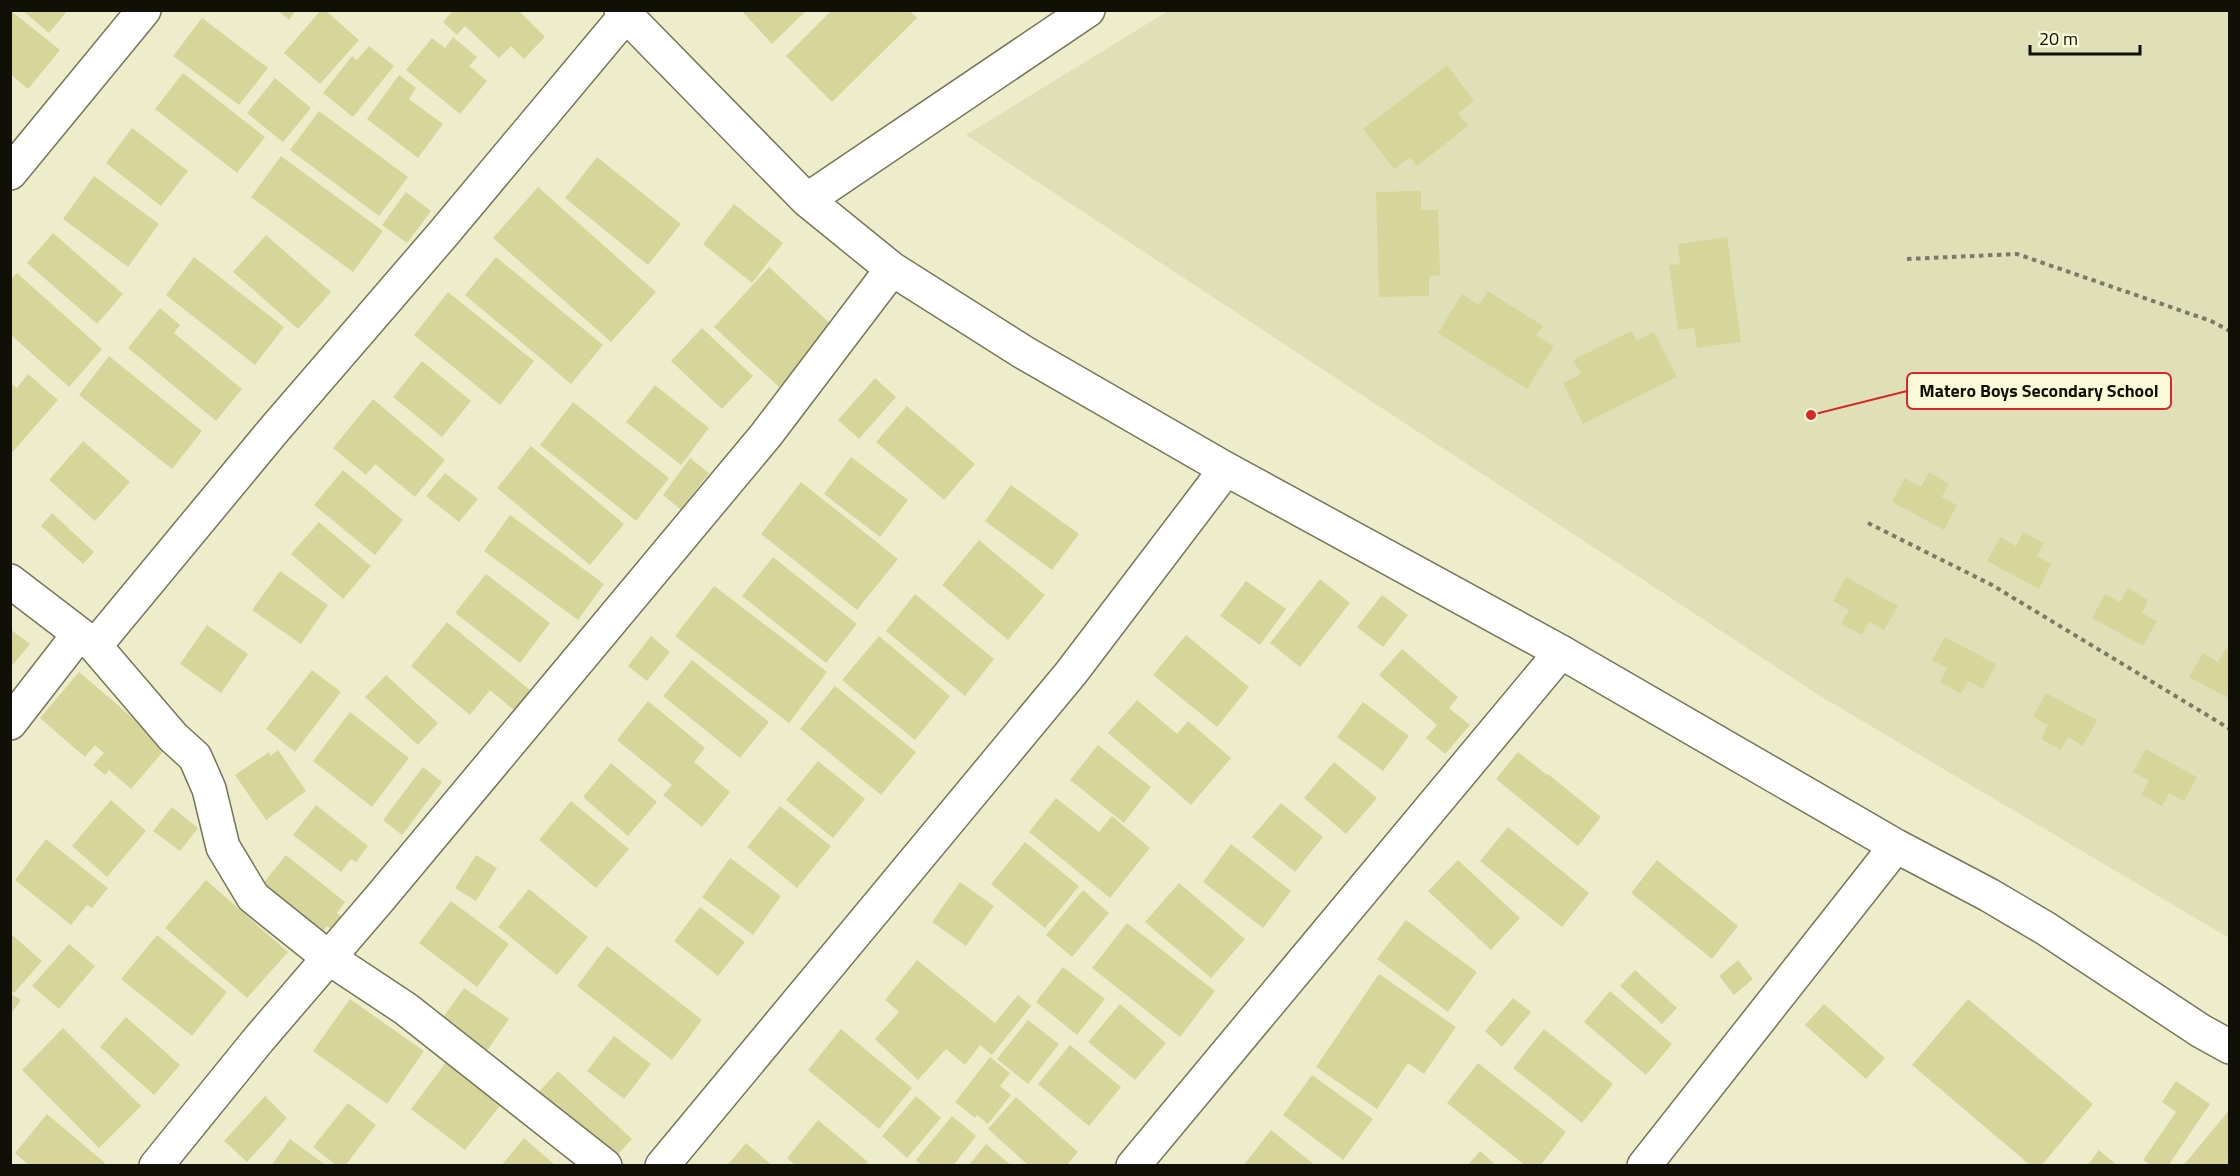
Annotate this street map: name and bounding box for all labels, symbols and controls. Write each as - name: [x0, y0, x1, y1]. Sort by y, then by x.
- scale bar: [2030, 18, 2140, 56]
- text: 20 m: [2039, 25, 2078, 52]
- callout: Matero Boys Secondary School: [1907, 373, 2171, 409]
- text: Matero Boys Secondary School: [1919, 377, 2159, 404]

